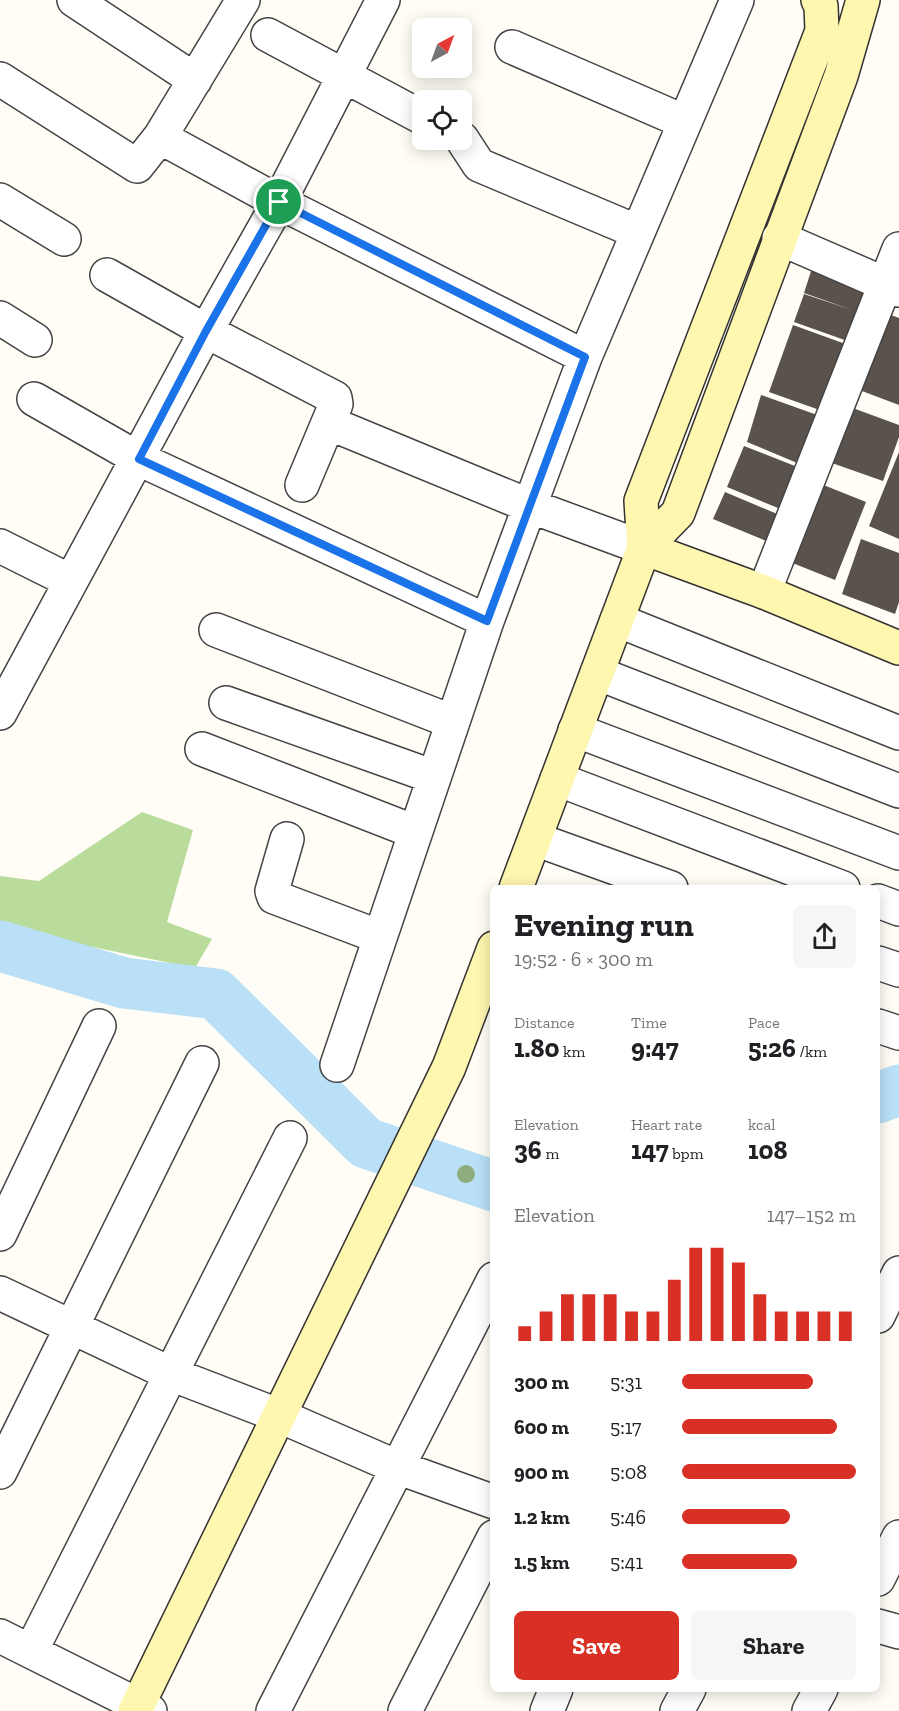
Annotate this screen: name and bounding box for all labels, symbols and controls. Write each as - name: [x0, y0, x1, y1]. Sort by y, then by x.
- north arrow: [412, 18, 472, 78]
- map controls: [412, 18, 472, 150]
- button: locate: [412, 90, 472, 150]
- pin: [253, 176, 304, 227]
- icon: arrive: [262, 185, 295, 218]
- text: Evening run: [514, 905, 694, 944]
- button: share: [793, 905, 856, 968]
- text: 19:52 · 6 × 300 m: [514, 947, 653, 971]
- text: Distance: [514, 1013, 575, 1032]
- text: Time: [631, 1013, 667, 1032]
- text: Pace: [748, 1013, 780, 1032]
- text: 1.80: [514, 1032, 559, 1064]
- text: 9:47: [631, 1032, 679, 1064]
- text: 5:26: [748, 1032, 796, 1064]
- text: km: [559, 1042, 585, 1061]
- text: /km: [796, 1042, 827, 1061]
- text: Elevation: [514, 1115, 579, 1134]
- text: Heart rate: [631, 1115, 702, 1134]
- text: kcal: [748, 1115, 775, 1134]
- text: 36: [514, 1134, 542, 1166]
- text: 147: [631, 1134, 669, 1166]
- text: 108: [748, 1134, 788, 1166]
- text: m: [542, 1144, 559, 1163]
- text: bpm: [669, 1144, 703, 1163]
- text: Elevation: [514, 1203, 595, 1227]
- text: 147–152 m: [767, 1203, 856, 1227]
- text: 300 m: [514, 1370, 569, 1394]
- text: 5:31: [610, 1370, 642, 1394]
- text: 600 m: [514, 1415, 569, 1439]
- text: 5:17: [610, 1415, 642, 1439]
- text: 900 m: [514, 1460, 569, 1484]
- text: 5:08: [610, 1460, 647, 1484]
- text: 1.2 km: [514, 1505, 570, 1529]
- text: 5:46: [610, 1505, 646, 1529]
- text: 1.5 km: [514, 1550, 569, 1574]
- text: 5:41: [610, 1550, 643, 1574]
- button: Save: [514, 1611, 679, 1680]
- button: Share: [691, 1611, 856, 1680]

